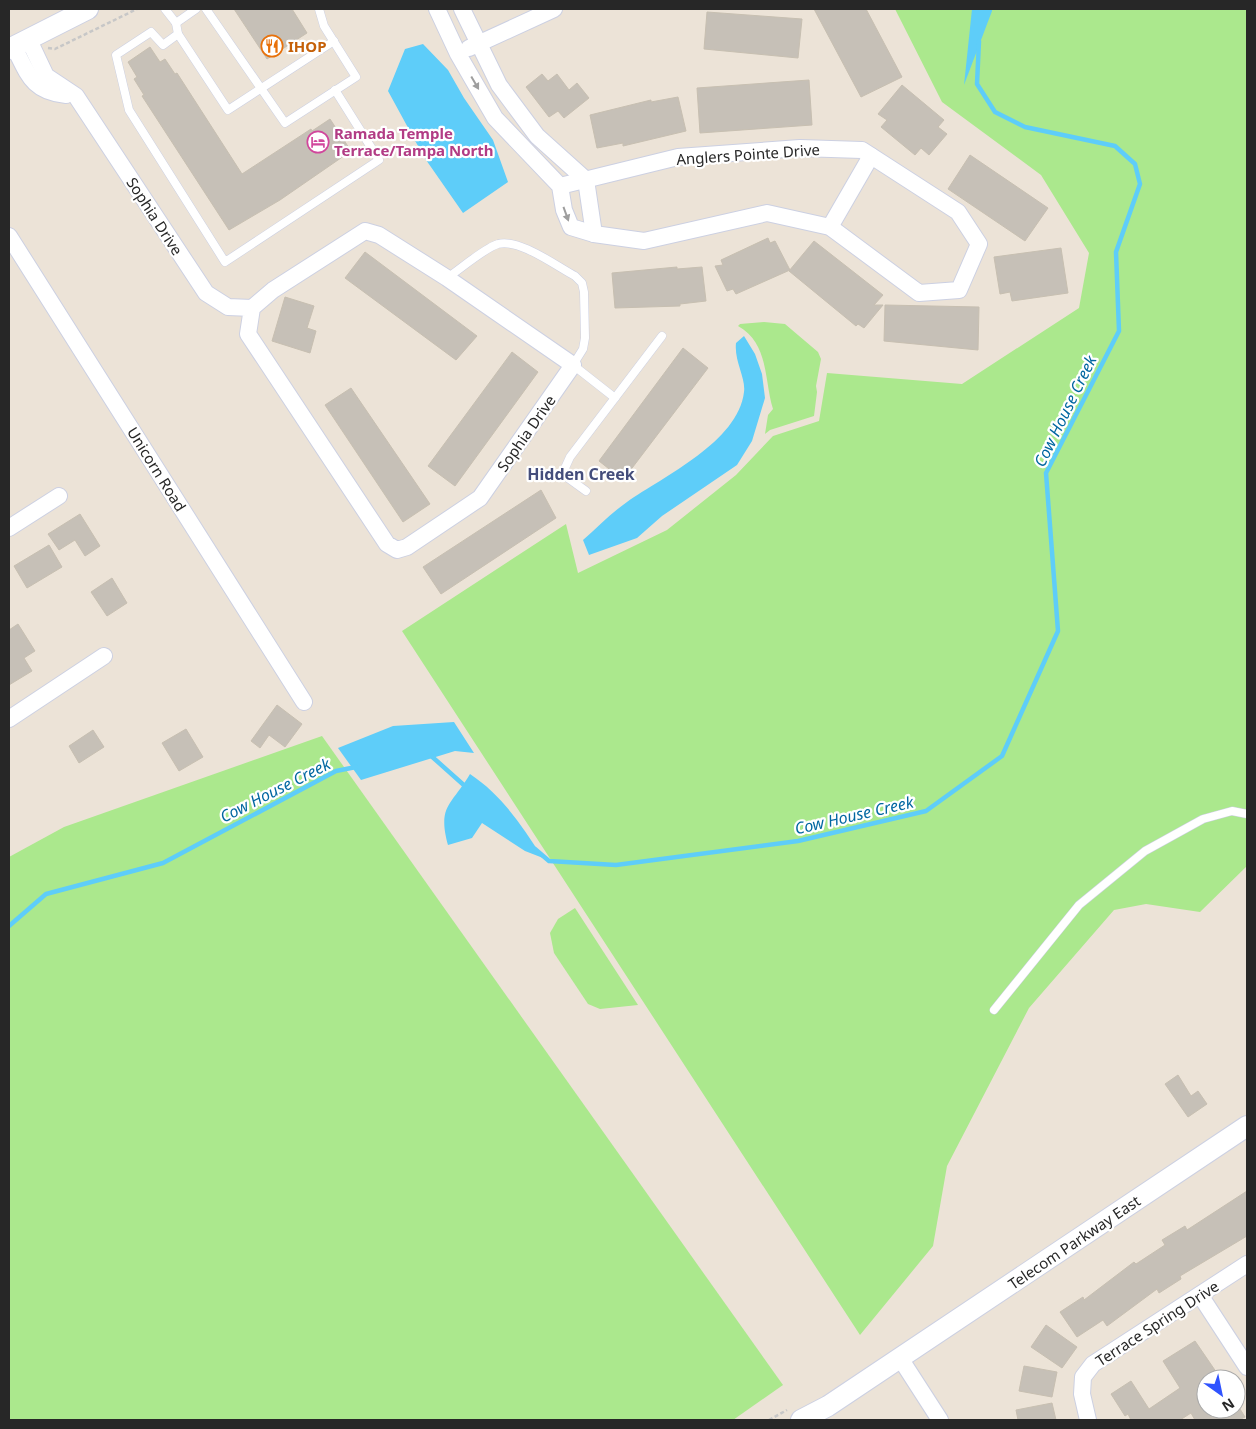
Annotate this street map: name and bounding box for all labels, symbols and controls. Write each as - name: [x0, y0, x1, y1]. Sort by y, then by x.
- restaurant icon: IHOP: [260, 34, 284, 58]
- place label: IHOP: [288, 36, 327, 56]
- one-way arrow: [471, 77, 480, 90]
- place label: Ramada Temple Terrace/Tampa North: [334, 123, 494, 160]
- hotel icon: Ramada Temple Terrace/Tampa North: [306, 130, 330, 154]
- street label: Anglers Pointe Drive: [676, 139, 820, 169]
- street label: Sophia Drive: [122, 173, 188, 259]
- one-way arrow: [563, 206, 570, 221]
- water label: Cow House Creek: [1029, 351, 1102, 470]
- street label: Sophia Drive: [492, 391, 560, 475]
- street label: Unicorn Road: [123, 423, 191, 515]
- district label: Hidden Creek: [527, 463, 635, 485]
- water label: Cow House Creek: [216, 752, 335, 827]
- water label: Cow House Creek: [792, 790, 917, 839]
- street label: Telecom Parkway East: [1004, 1190, 1144, 1294]
- street label: Terrace Spring Drive: [1092, 1276, 1222, 1370]
- north arrow: [1196, 1369, 1246, 1419]
- text: N: [1218, 1394, 1238, 1416]

